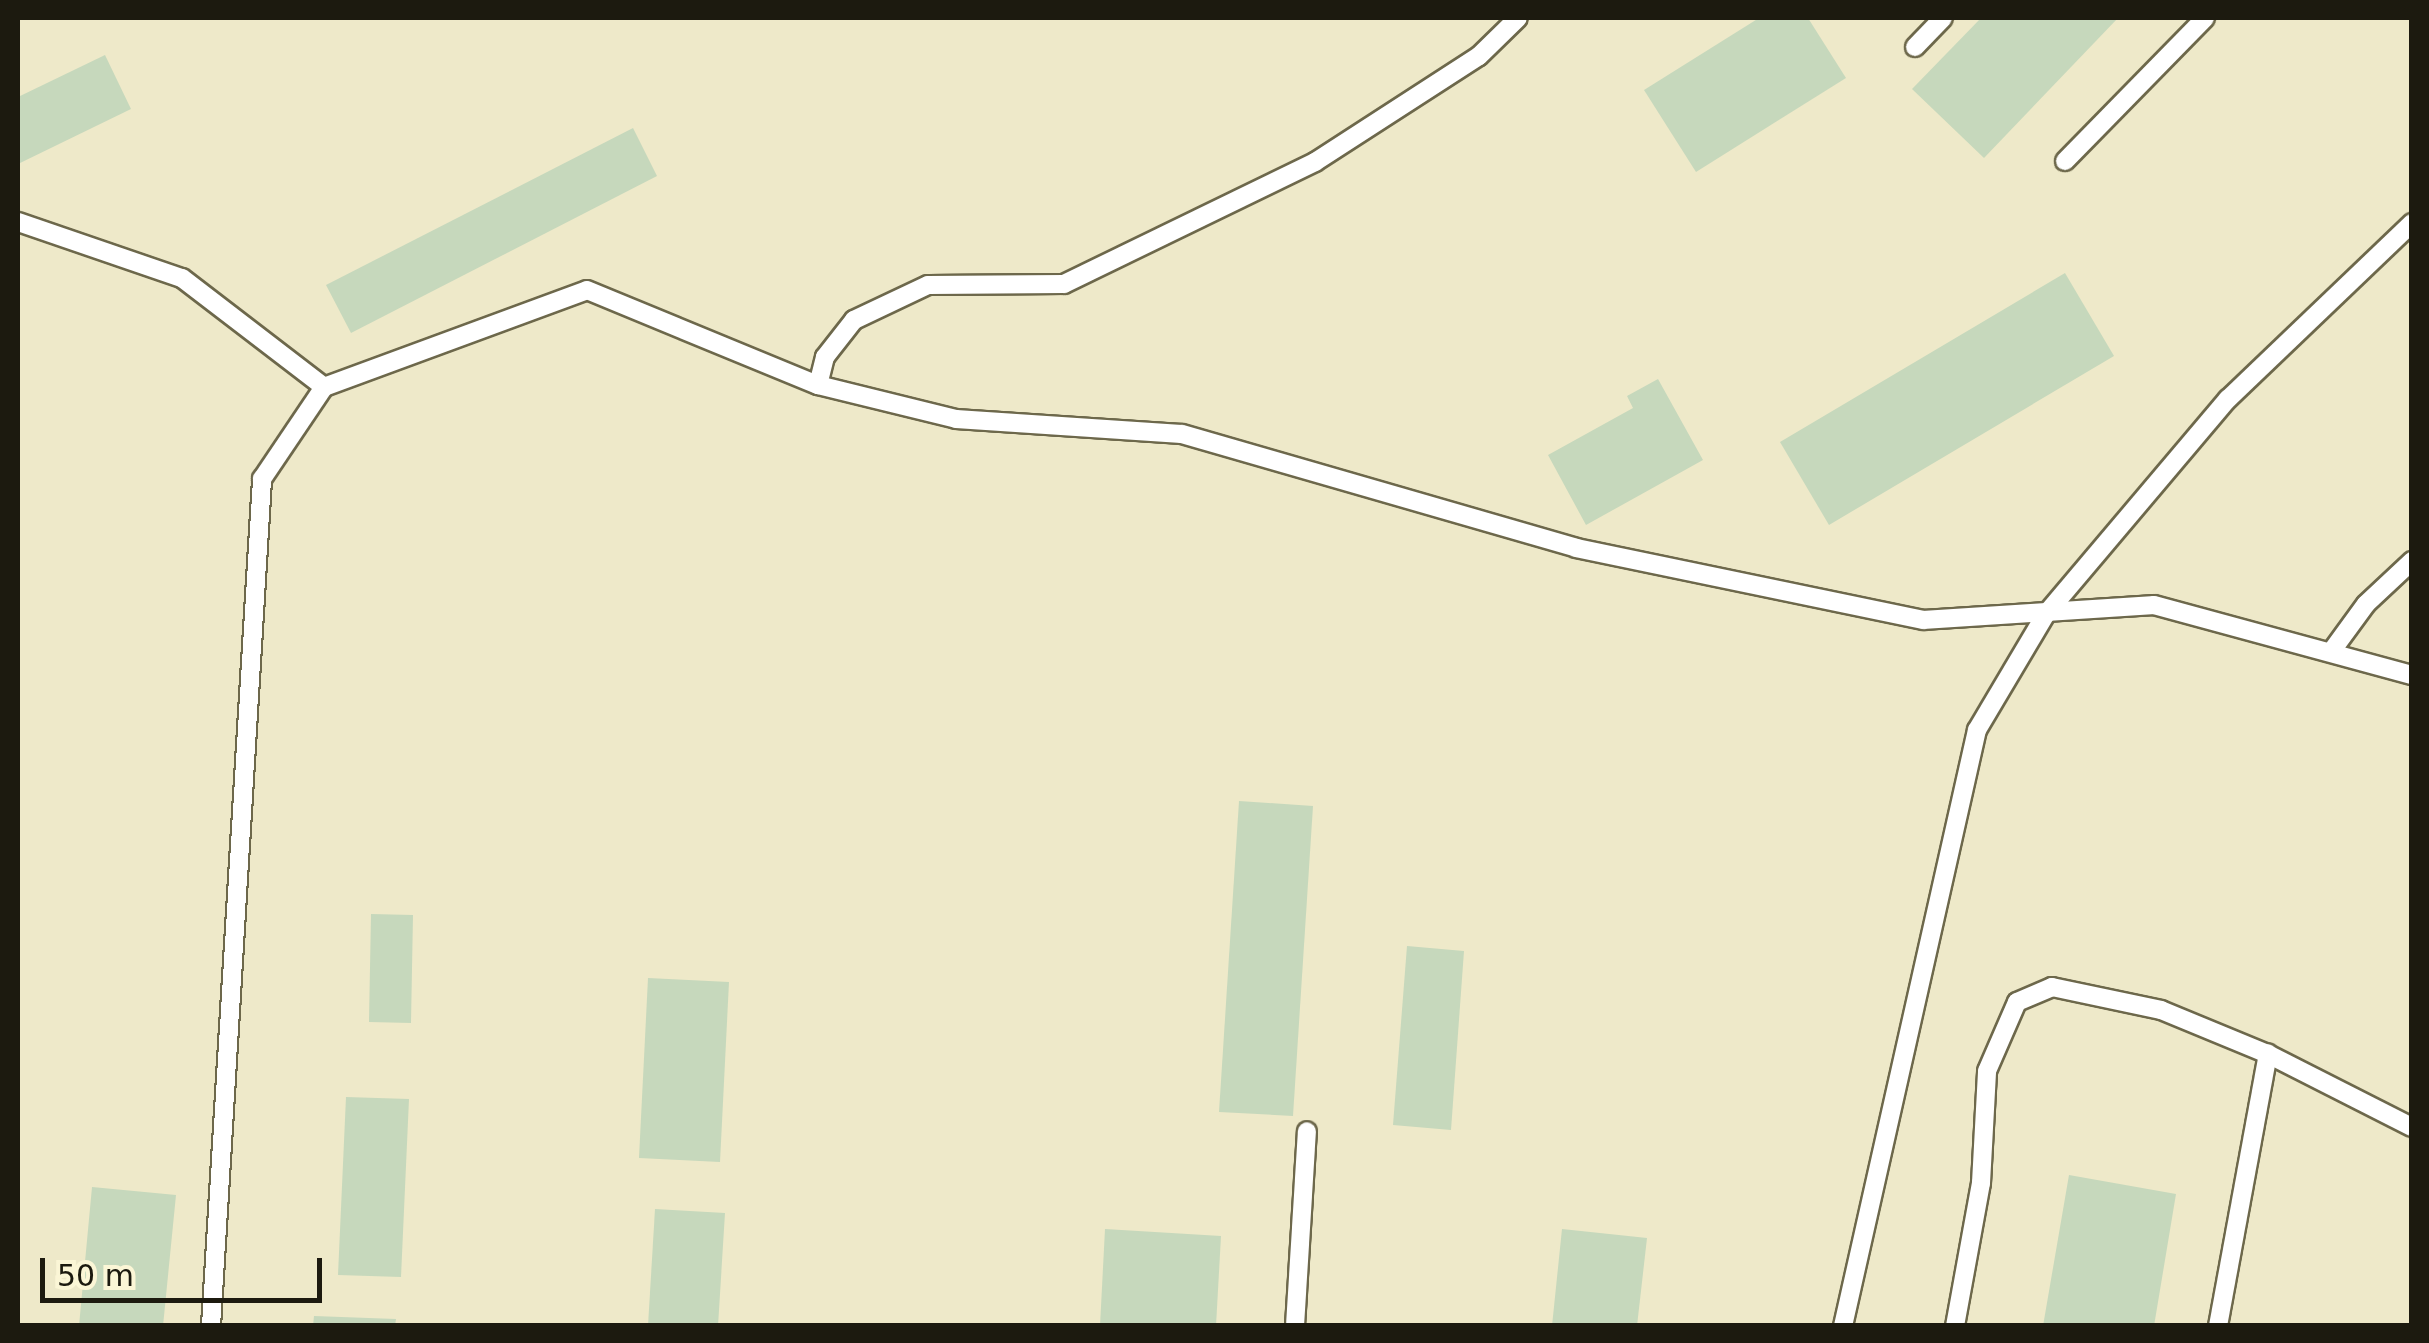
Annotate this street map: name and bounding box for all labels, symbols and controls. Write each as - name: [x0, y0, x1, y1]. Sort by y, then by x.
- scale bar: [45, 1238, 328, 1300]
- text: 50 m: [57, 1258, 134, 1293]

